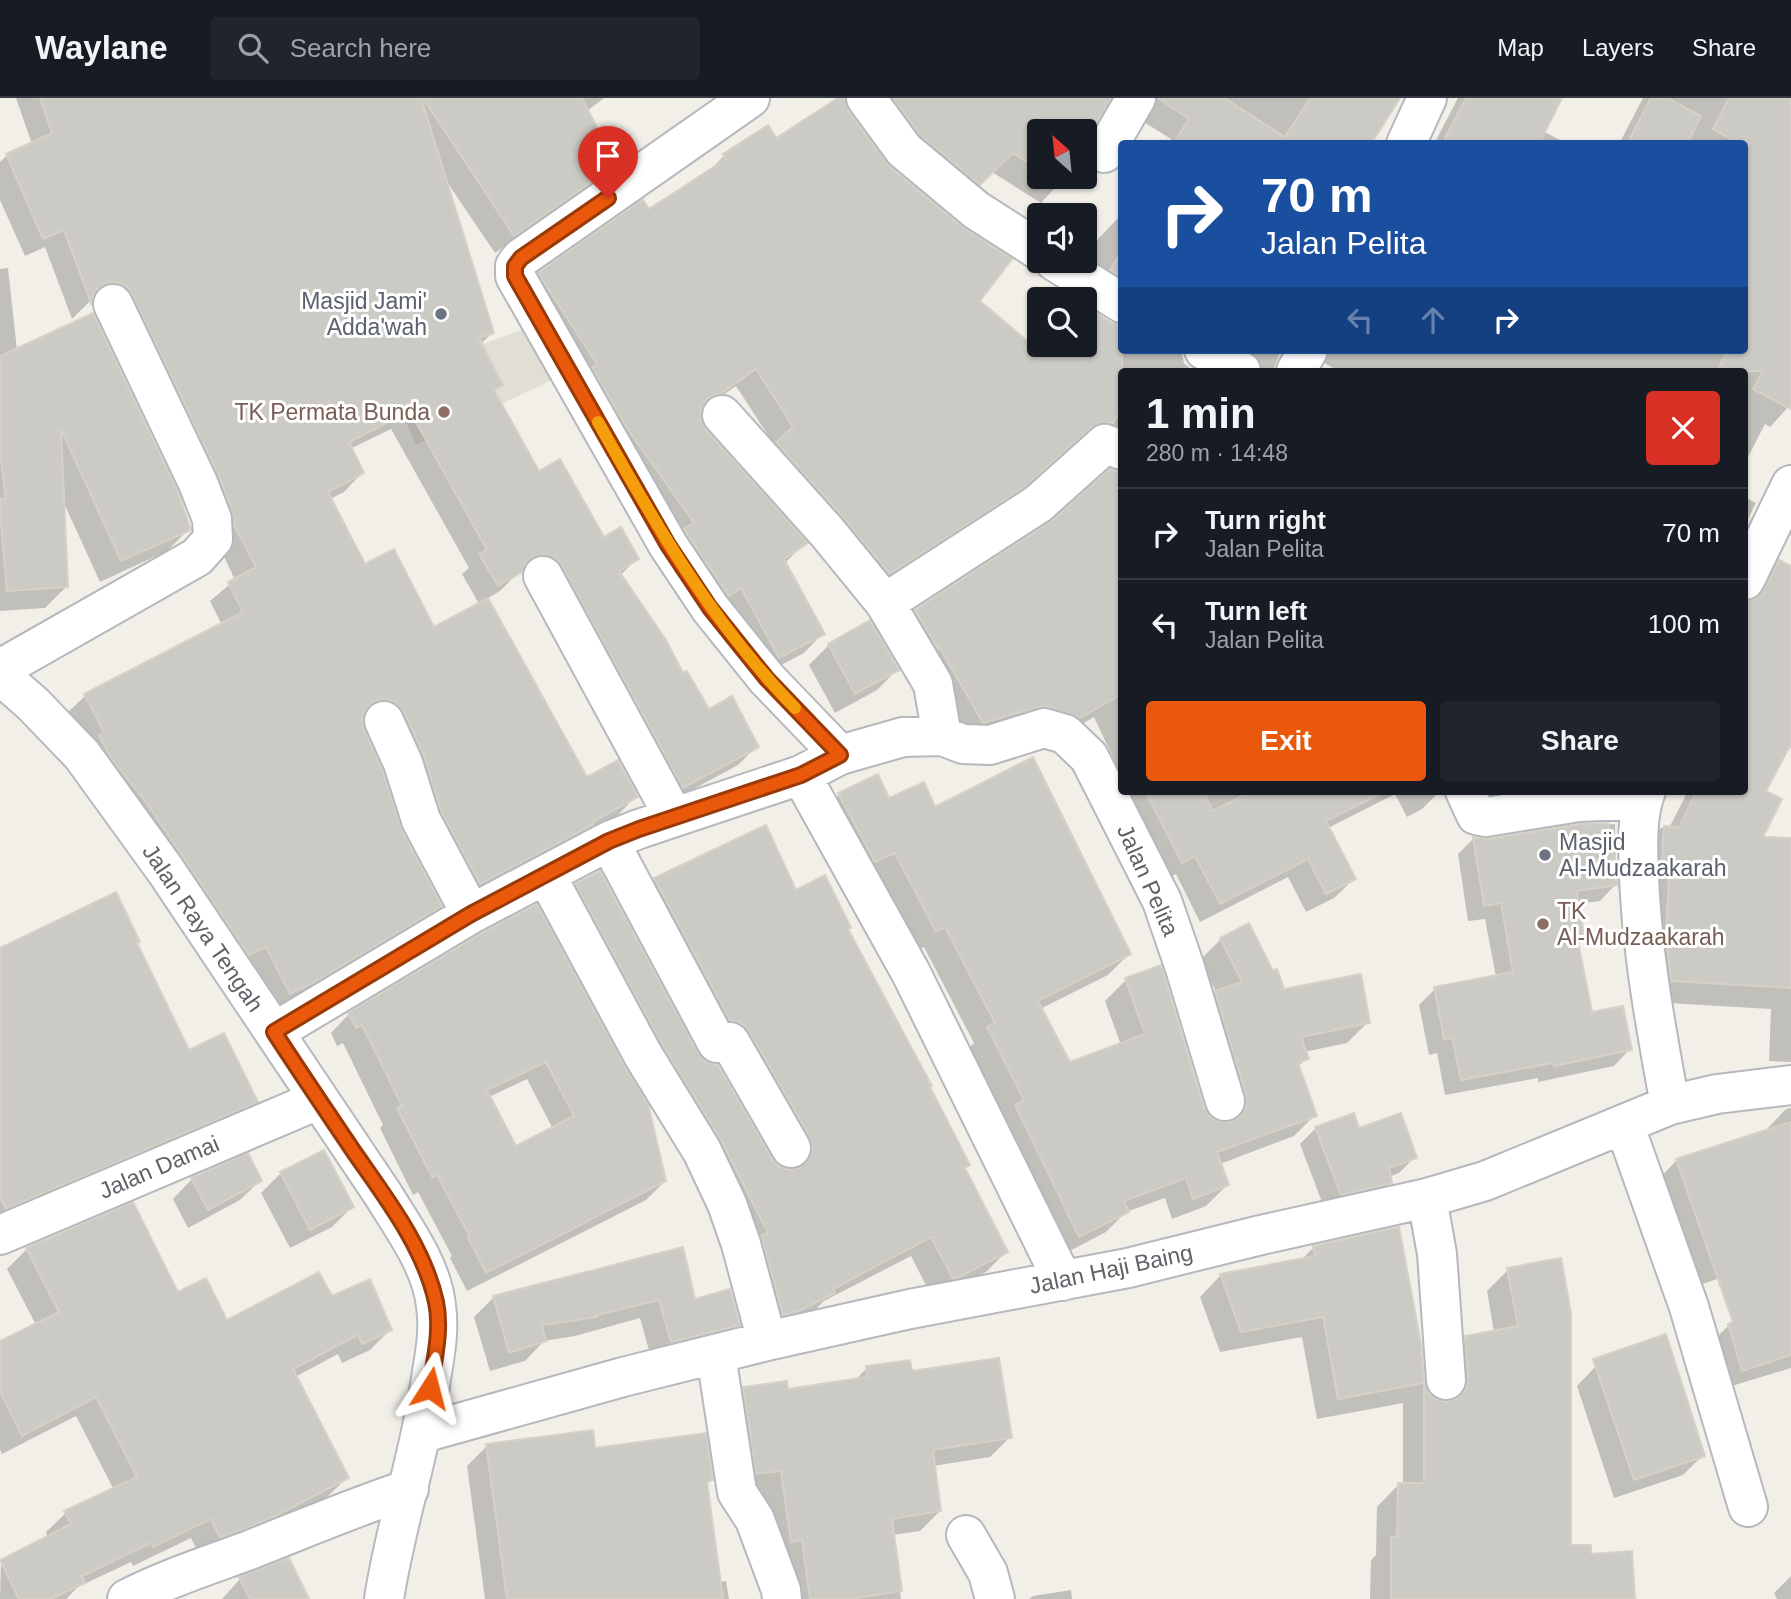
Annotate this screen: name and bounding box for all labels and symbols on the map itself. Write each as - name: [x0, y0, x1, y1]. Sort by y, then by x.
- north arrow: [1027, 119, 1097, 189]
- pin: [578, 126, 638, 198]
- place label: Masjid Jami' Adda'wah: [301, 288, 427, 340]
- marker: Masjid Jami' Adda'wah: [433, 306, 449, 322]
- place label: TK Permata Bunda: [234, 399, 430, 425]
- marker: TK Permata Bunda: [436, 404, 452, 420]
- street label: Jalan Pelita: [1112, 820, 1184, 940]
- place label: Masjid Al-Mudzaakarah: [1559, 829, 1726, 881]
- street label: Jalan Raya Tengah: [137, 839, 269, 1017]
- marker: Masjid Al-Mudzaakarah: [1537, 847, 1553, 863]
- place label: TK Al-Mudzaakarah: [1557, 898, 1724, 950]
- marker: TK Al-Mudzaakarah: [1535, 916, 1551, 932]
- street label: Jalan Damai: [95, 1130, 223, 1204]
- street label: Jalan Haji Baing: [1027, 1239, 1195, 1299]
- position arrow: [393, 1351, 467, 1425]

